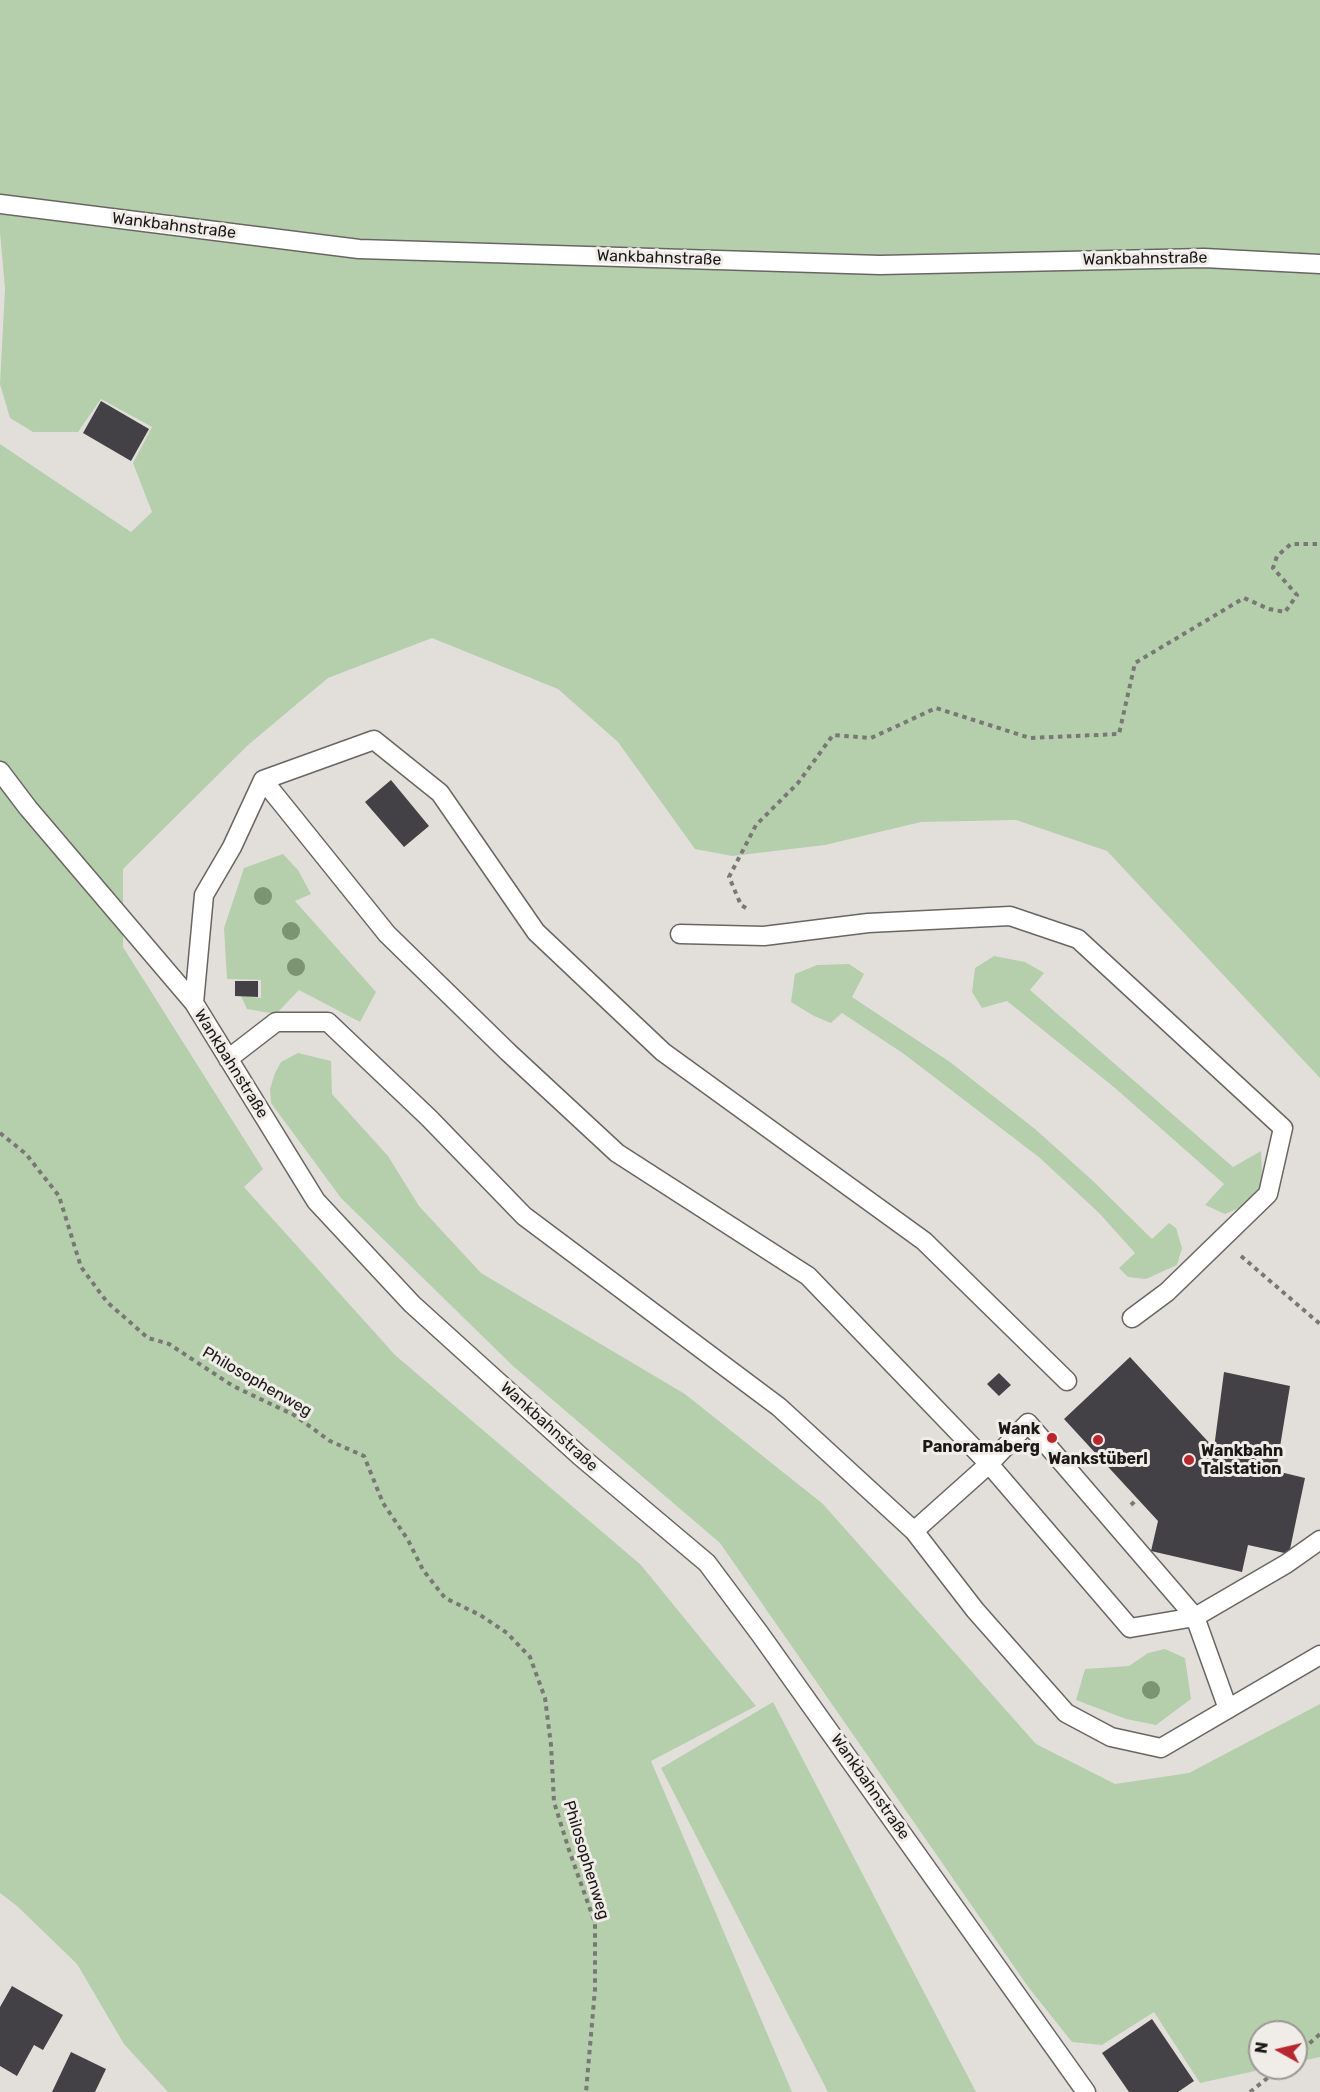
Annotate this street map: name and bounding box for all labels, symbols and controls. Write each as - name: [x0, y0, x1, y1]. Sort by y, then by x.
- street label: Wankbahnstraße: [111, 209, 237, 243]
- street label: Wankbahnstraße: [596, 246, 722, 270]
- street label: Wankbahnstraße: [1083, 248, 1207, 270]
- street label: Wankbahnstraße: [190, 1006, 272, 1122]
- street label: Philosophenweg: [199, 1343, 315, 1421]
- street label: Wankbahnstraße: [496, 1378, 602, 1476]
- place label: Wank Panoramaberg: [922, 1419, 1040, 1457]
- marker: Wank Panoramaberg: [1045, 1431, 1059, 1445]
- marker: Wankstüberl: [1091, 1433, 1105, 1447]
- place label: Wankbahn Talstation: [1201, 1441, 1283, 1479]
- place label: Wankstüberl: [1048, 1449, 1148, 1469]
- marker: Wankbahn Talstation: [1182, 1453, 1196, 1467]
- street label: Wankbahnstraße: [826, 1730, 914, 1844]
- street label: Philosophenweg: [559, 1798, 613, 1922]
- north arrow: [1248, 2020, 1308, 2080]
- text: N: [1251, 2041, 1272, 2055]

